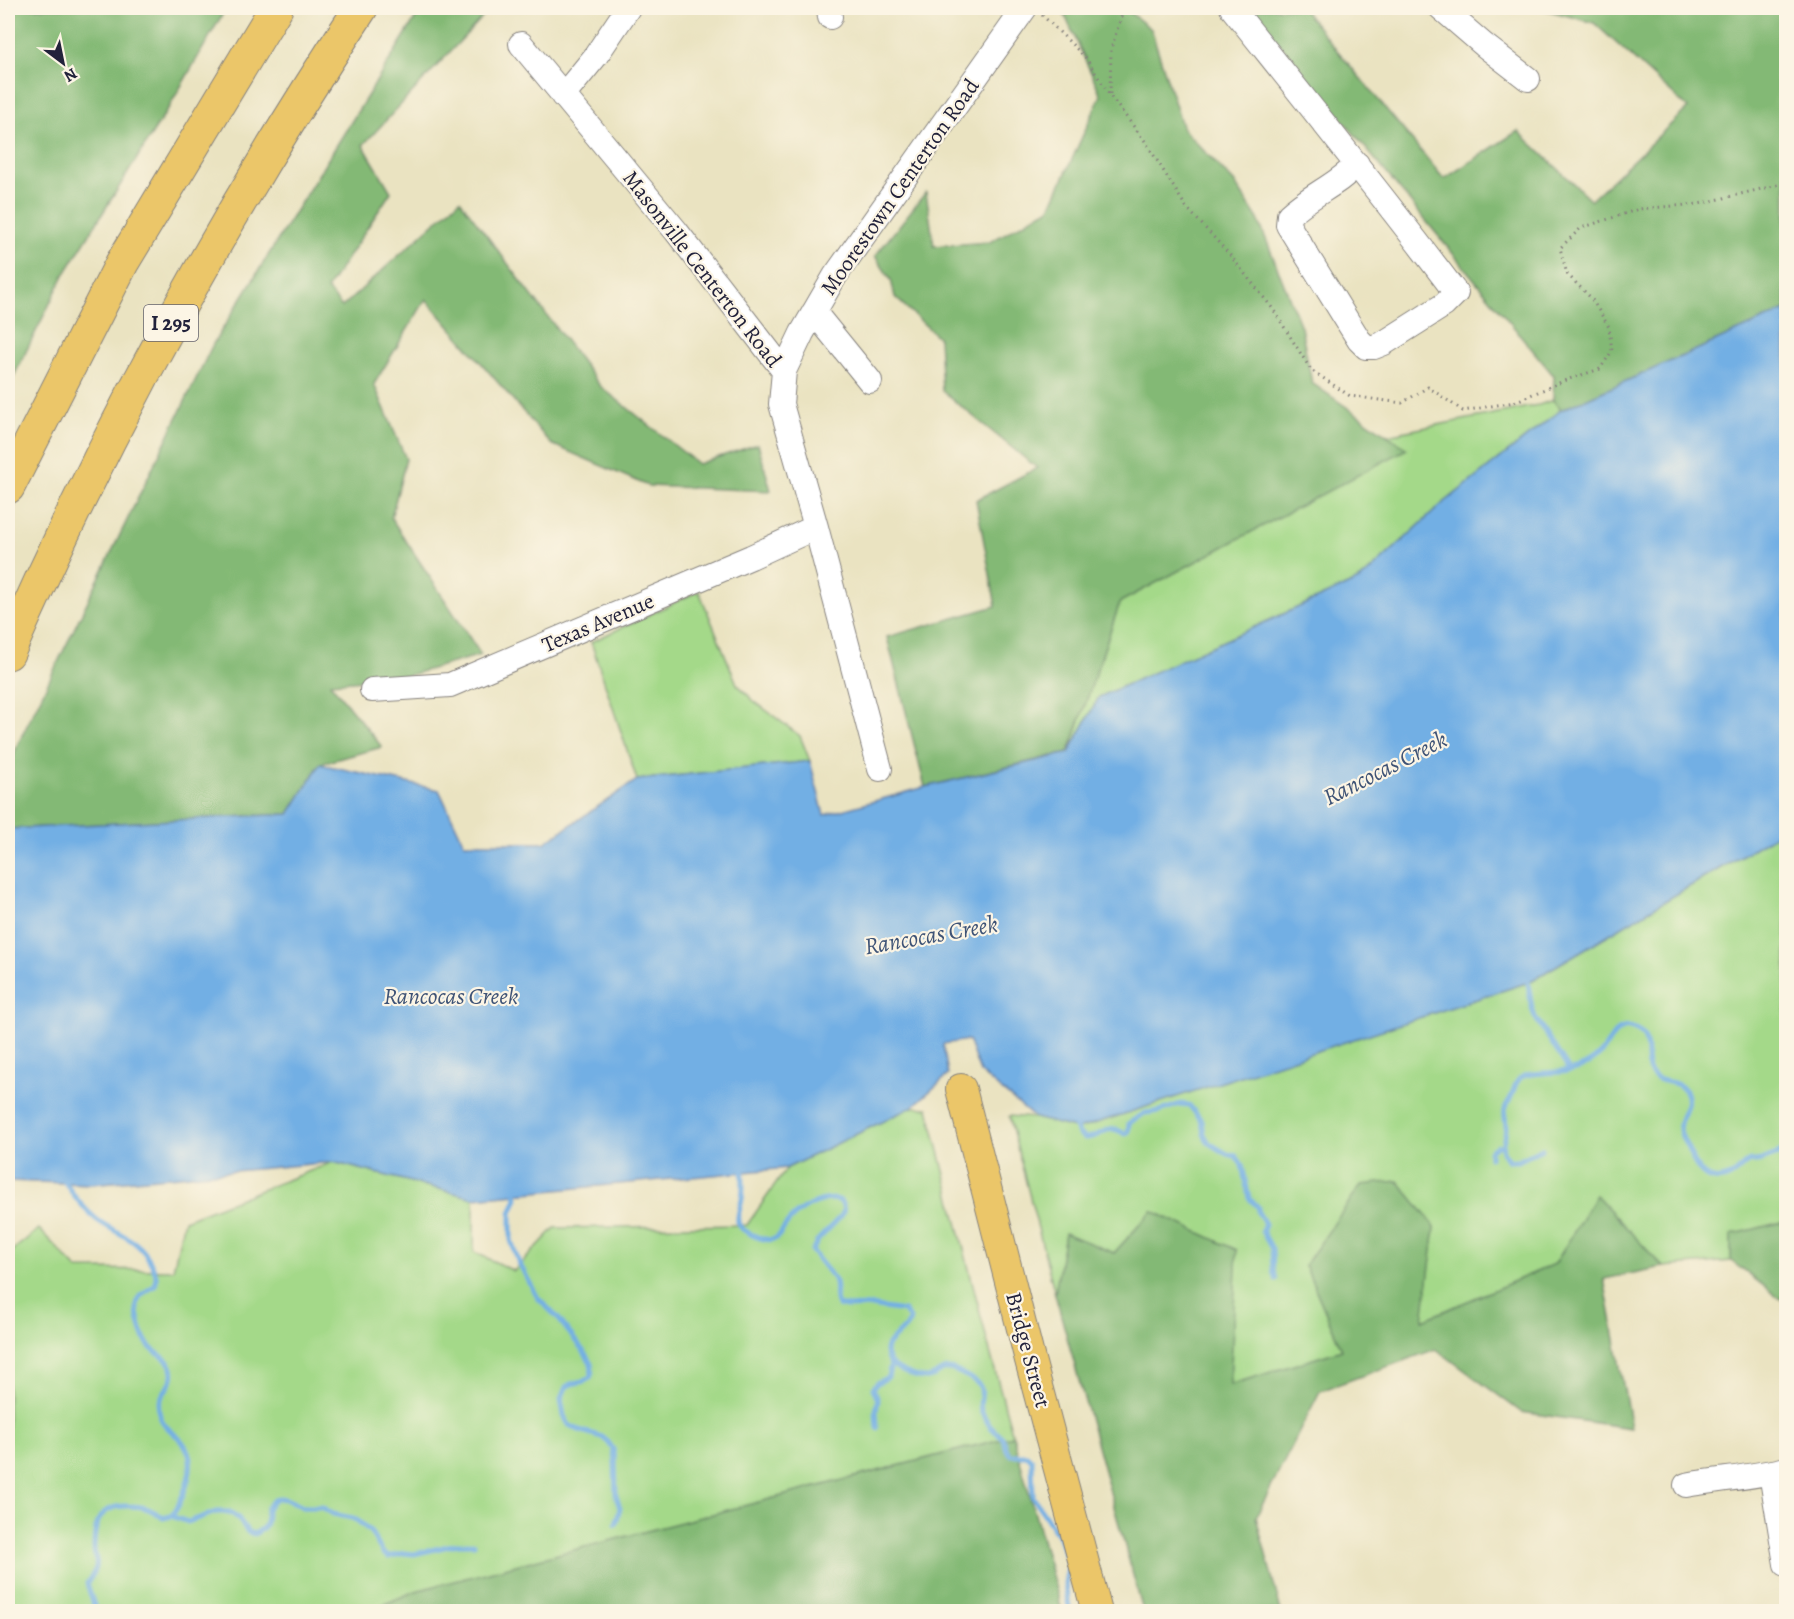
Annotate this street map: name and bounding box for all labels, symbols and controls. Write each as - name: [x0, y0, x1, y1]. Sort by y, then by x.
- north arrow: [33, 33, 93, 93]
- text: N: [59, 62, 81, 87]
- street label: Moorestown Centerton Road: [814, 73, 986, 301]
- street label: Masonville Centerton Road: [616, 164, 789, 374]
- road number: I 295: [144, 305, 198, 341]
- street label: Texas Avenue: [537, 586, 659, 660]
- water label: Rancocas Creek: [1318, 723, 1453, 813]
- water label: Rancocas Creek: [862, 907, 1001, 962]
- water label: Rancocas Creek: [384, 980, 519, 1012]
- street label: Bridge Street: [998, 1289, 1058, 1411]

